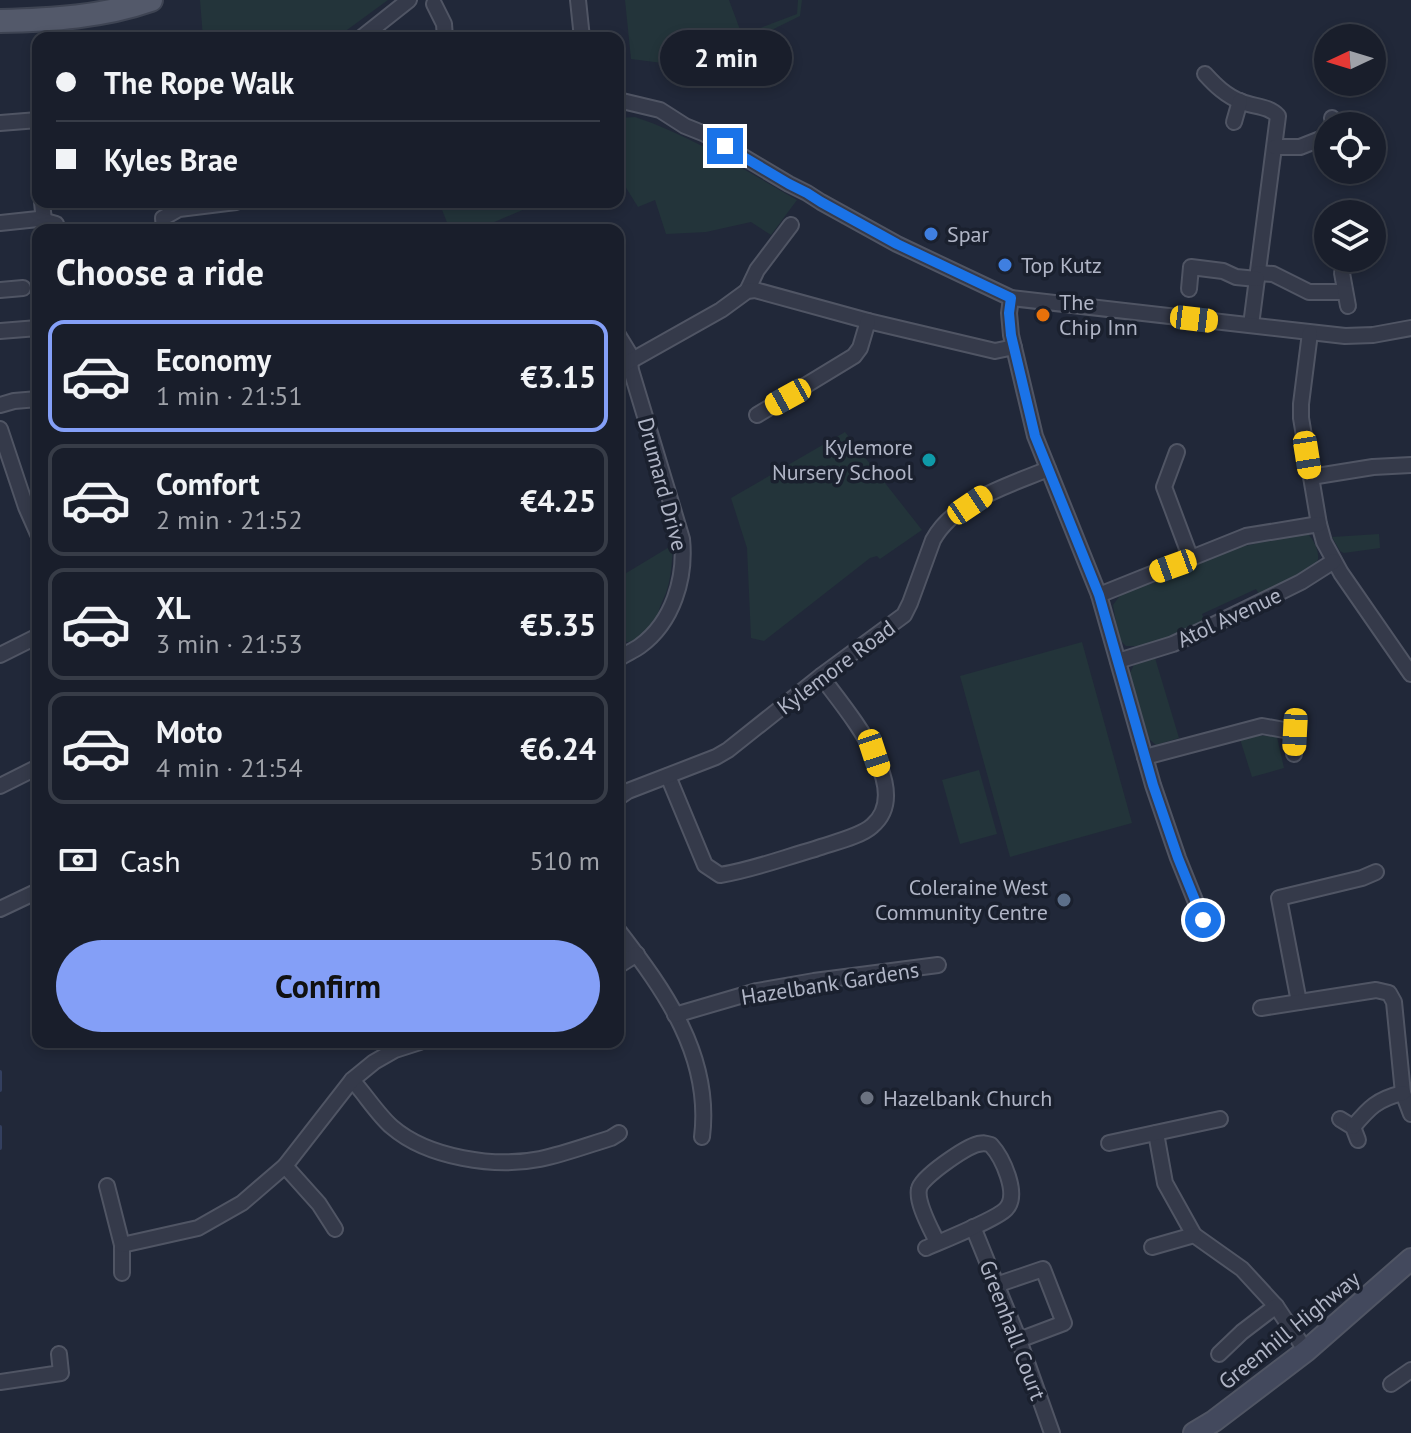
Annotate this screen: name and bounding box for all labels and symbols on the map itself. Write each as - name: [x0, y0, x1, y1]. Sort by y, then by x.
- north arrow: [1314, 24, 1386, 96]
- callout: 2 min: [659, 30, 791, 86]
- route end: [707, 128, 743, 164]
- place label: Spar: [947, 220, 989, 248]
- marker: Spar: [922, 225, 940, 243]
- place label: Top Kutz: [1021, 251, 1102, 279]
- marker: Top Kutz: [996, 256, 1014, 274]
- place label: The Chip Inn: [1059, 288, 1138, 341]
- car: [1169, 304, 1219, 334]
- marker: The Chip Inn: [1034, 306, 1052, 324]
- car: [761, 375, 815, 419]
- street label: Drumard Drive: [632, 414, 694, 554]
- car: [1291, 429, 1323, 481]
- place label: Kylemore Nursery School: [772, 433, 914, 486]
- marker: Kylemore Nursery School: [920, 451, 938, 469]
- car: [943, 482, 997, 528]
- car: [1146, 547, 1200, 585]
- street label: Atol Avenue: [1172, 581, 1286, 653]
- street label: Kylemore Road: [771, 613, 901, 721]
- car: [1282, 707, 1308, 757]
- car: [855, 726, 893, 780]
- place label: Coleraine West Community Centre: [875, 873, 1049, 926]
- marker: Coleraine West Community Centre: [1055, 891, 1073, 909]
- route start: [1185, 902, 1221, 938]
- street label: Hazelbank Gardens: [739, 955, 921, 1011]
- place label: Hazelbank Church: [883, 1084, 1052, 1112]
- marker: Hazelbank Church: [858, 1089, 876, 1107]
- street label: Greenhall Court: [973, 1256, 1053, 1405]
- street label: Greenhill Highway: [1213, 1264, 1366, 1396]

